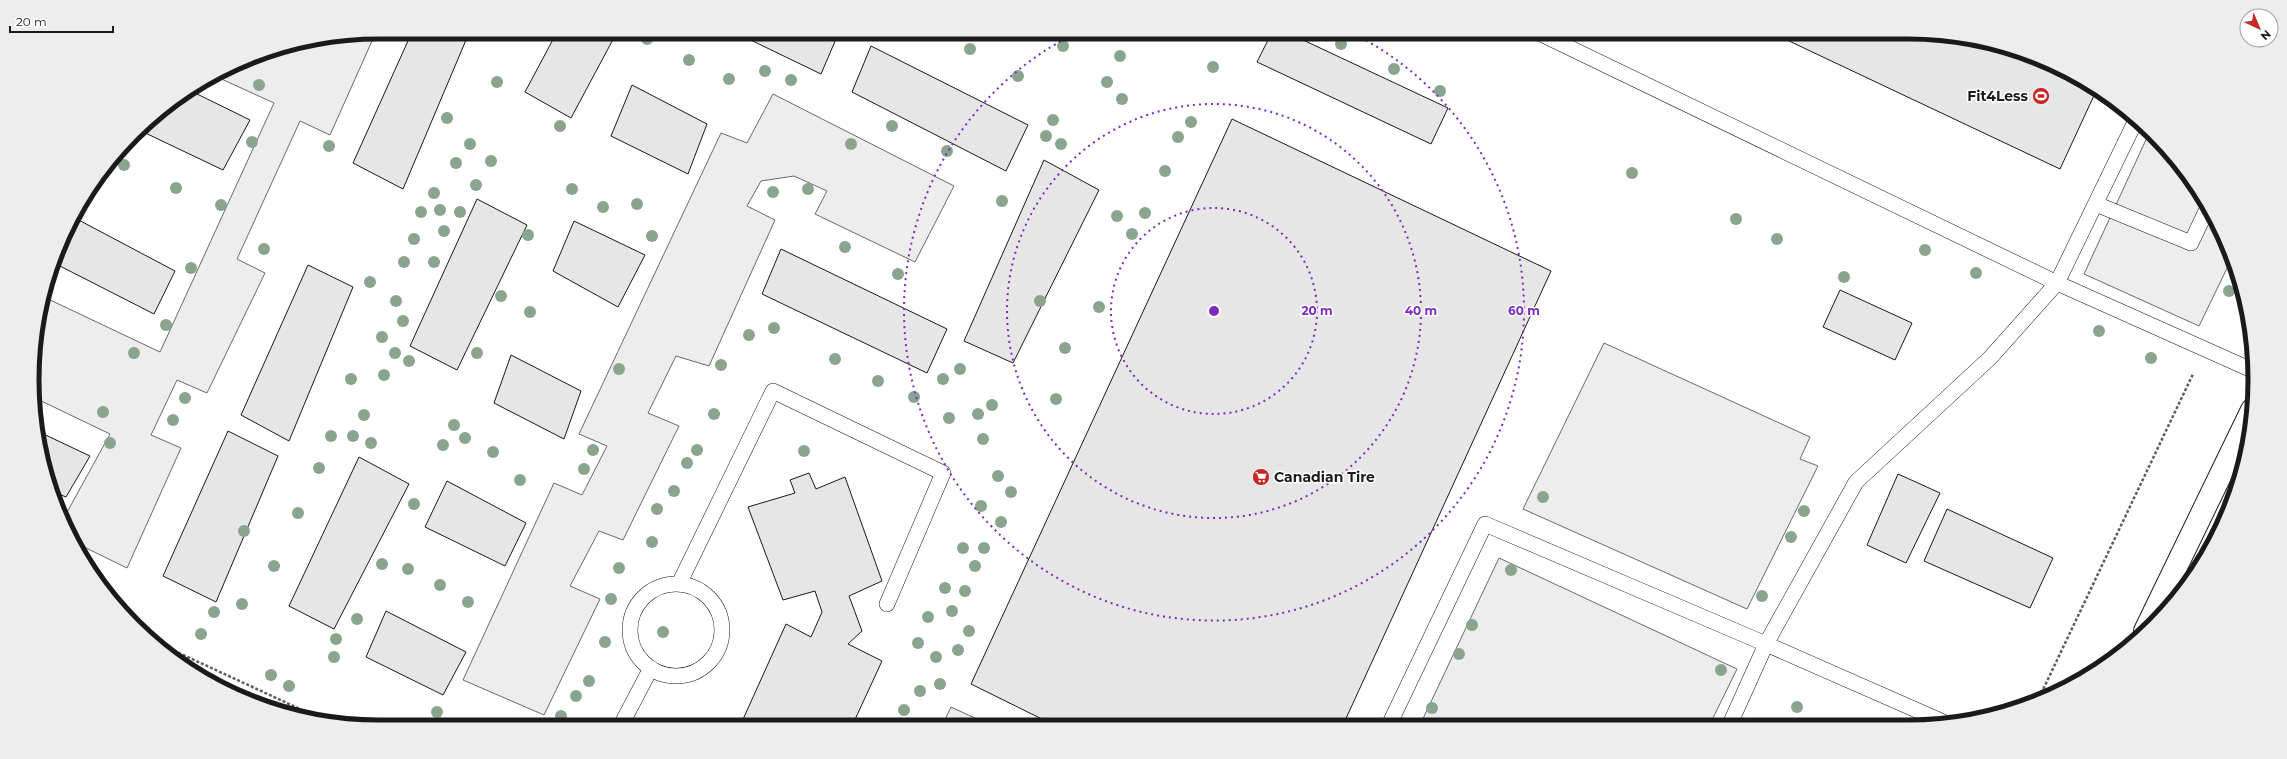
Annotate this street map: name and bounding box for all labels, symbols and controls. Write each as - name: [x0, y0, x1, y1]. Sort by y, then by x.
- scale bar: [10, 8, 113, 34]
- north arrow: [2239, 8, 2279, 48]
- text: 20 m: [16, 14, 47, 29]
- text: N: [2258, 27, 2274, 43]
- sports icon: Fit4Less: [2031, 86, 2051, 106]
- place label: Fit4Less: [1967, 87, 2029, 105]
- text: 20 m: [1301, 303, 1333, 318]
- text: 40 m: [1405, 303, 1437, 318]
- text: 60 m: [1508, 303, 1540, 318]
- centre of rings: [1207, 304, 1221, 318]
- supermarket icon: Canadian Tire: [1251, 467, 1271, 487]
- place label: Canadian Tire: [1274, 468, 1375, 486]

